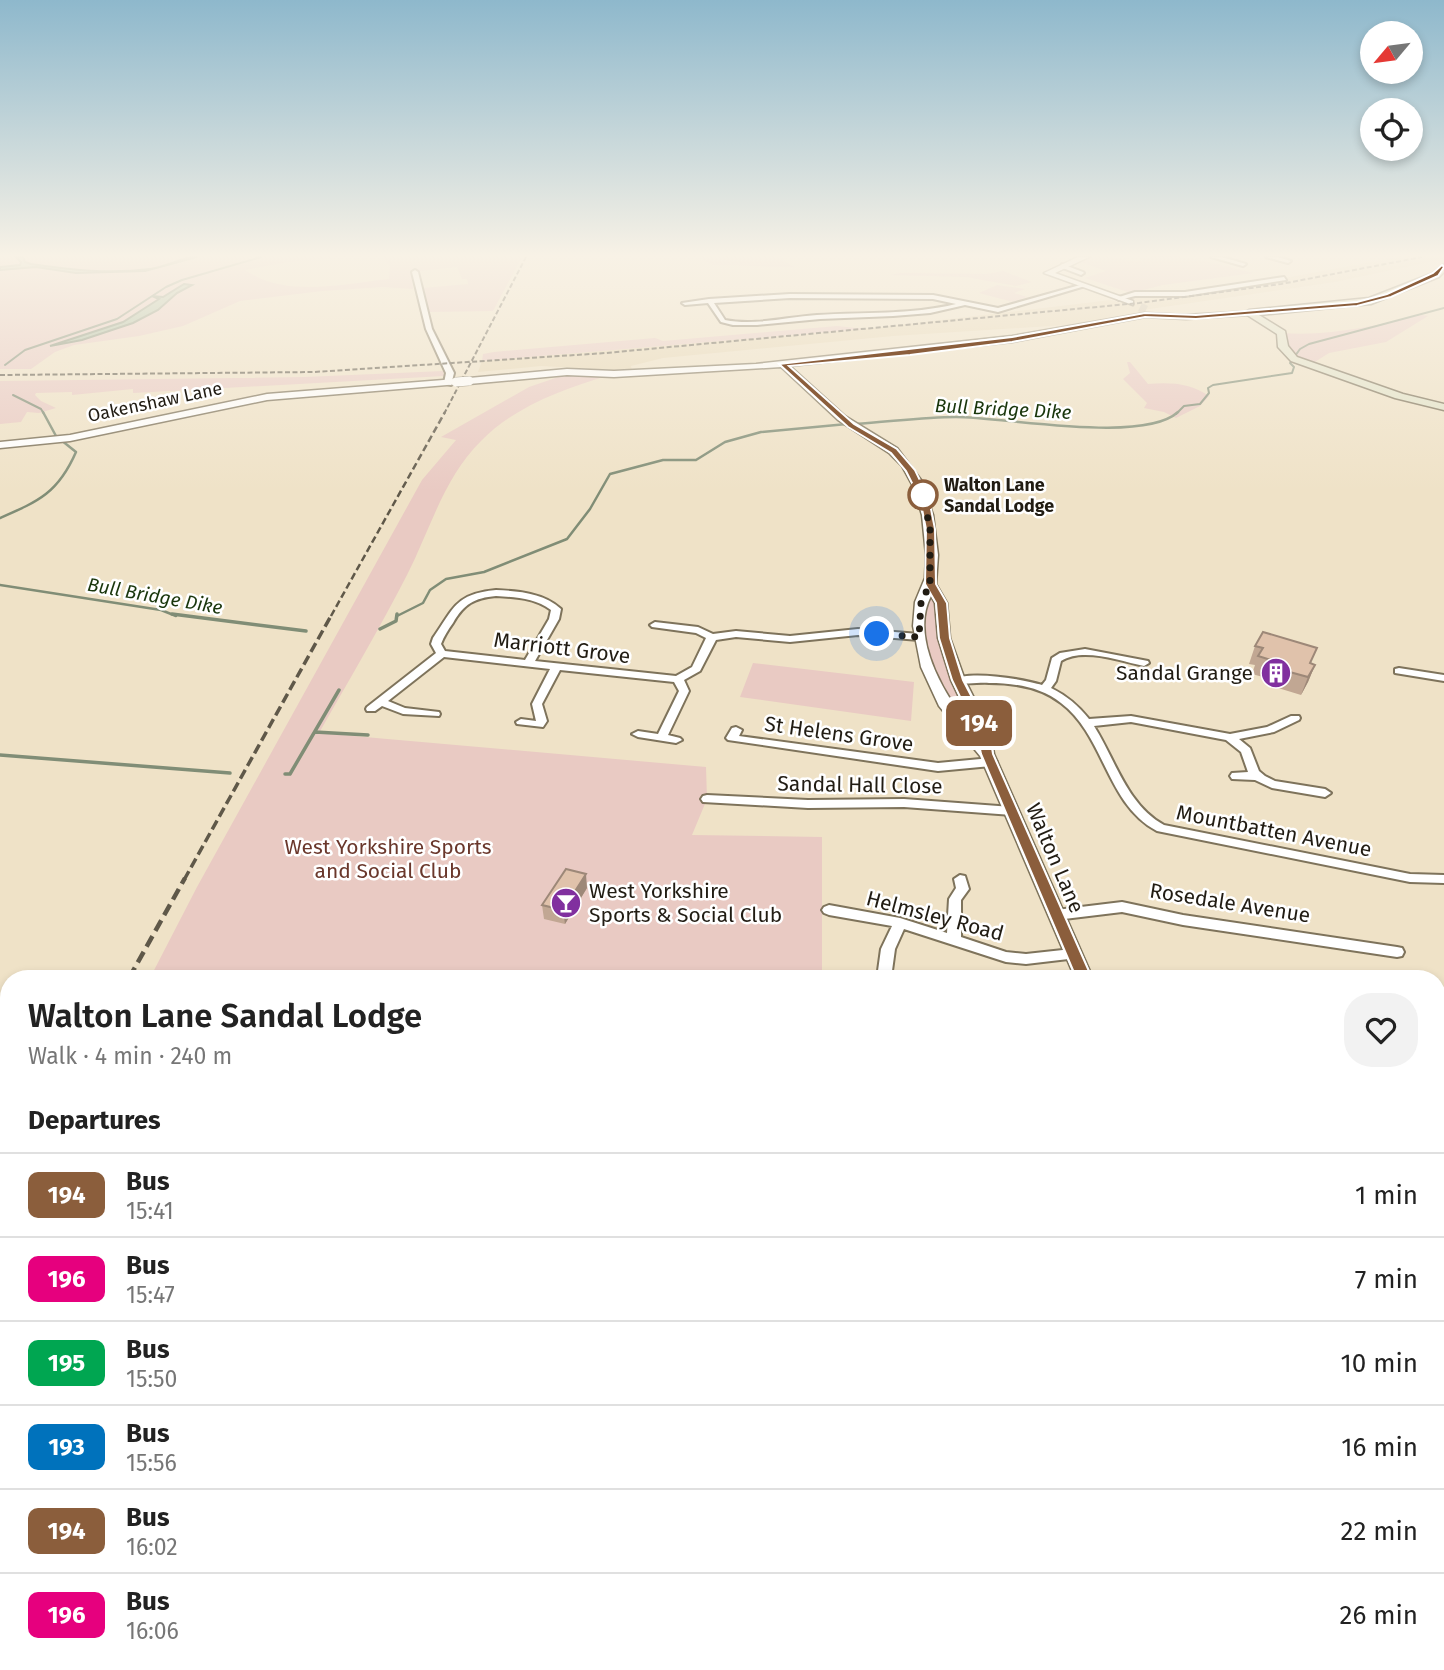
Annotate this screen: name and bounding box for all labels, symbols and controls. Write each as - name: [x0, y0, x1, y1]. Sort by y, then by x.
- north arrow: [1360, 21, 1423, 84]
- map controls: [1360, 21, 1423, 161]
- button: locate: [1360, 98, 1423, 161]
- street label: Oakenshaw Lane: [86, 377, 224, 427]
- water label: Bull Bridge Dike: [934, 394, 1072, 424]
- place label: Walton Lane Sandal Lodge: [944, 474, 1054, 517]
- marker: Walton Lane Sandal Lodge: [908, 480, 938, 510]
- water label: Bull Bridge Dike: [86, 573, 225, 619]
- your location: [859, 616, 894, 651]
- street label: Marriott Grove: [492, 627, 632, 669]
- building icon: Sandal Grange: [1259, 656, 1293, 690]
- place label: Sandal Grange: [1116, 660, 1253, 686]
- line badge: 194: [939, 700, 1019, 746]
- text: 194: [960, 709, 998, 737]
- street label: St Helens Grove: [763, 711, 915, 757]
- street label: Sandal Hall Close: [777, 771, 943, 799]
- street label: Walton Lane: [1020, 799, 1090, 917]
- street label: Mountbatten Avenue: [1174, 799, 1374, 863]
- park label: West Yorkshire Sports and Social Club: [284, 834, 492, 884]
- street label: Rosedale Avenue: [1148, 877, 1312, 929]
- place label: West Yorkshire Sports & Social Club: [589, 878, 782, 928]
- street label: Helmsley Road: [863, 885, 1007, 947]
- bar icon: West Yorkshire Sports & Social Club: [549, 886, 583, 920]
- button: heart: [1344, 993, 1418, 1067]
- text: Walton Lane Sandal Lodge: [28, 996, 422, 1036]
- text: Walk · 4 min · 240 m: [28, 1042, 232, 1070]
- text: Departures: [28, 1105, 161, 1136]
- text: Bus: [126, 1166, 169, 1197]
- text: 1 min: [1355, 1180, 1418, 1211]
- text: 194: [48, 1181, 85, 1209]
- text: 15:41: [126, 1197, 174, 1225]
- text: Bus: [126, 1250, 169, 1281]
- text: 7 min: [1355, 1264, 1418, 1295]
- text: 196: [47, 1265, 86, 1293]
- text: 15:47: [126, 1281, 175, 1309]
- text: Bus: [126, 1334, 169, 1365]
- text: 10 min: [1340, 1348, 1418, 1379]
- text: 195: [48, 1349, 85, 1377]
- text: 15:50: [126, 1365, 177, 1393]
- text: Bus: [126, 1418, 169, 1449]
- text: 16 min: [1341, 1432, 1418, 1463]
- text: 193: [48, 1433, 85, 1461]
- text: 15:56: [126, 1449, 177, 1477]
- text: Bus: [126, 1502, 169, 1533]
- text: 22 min: [1341, 1516, 1418, 1547]
- text: 194: [48, 1517, 85, 1545]
- text: 16:02: [126, 1533, 178, 1561]
- text: Bus: [126, 1586, 169, 1617]
- text: 26 min: [1340, 1600, 1418, 1631]
- text: 196: [47, 1601, 86, 1629]
- text: 16:06: [126, 1617, 179, 1645]

